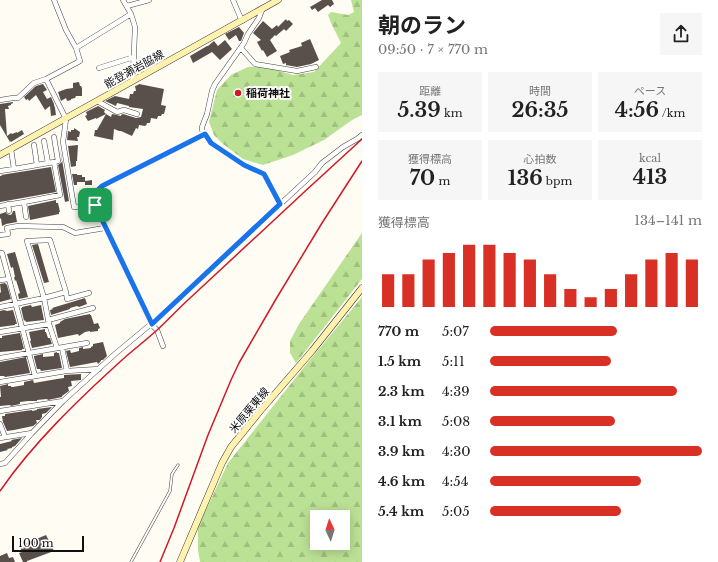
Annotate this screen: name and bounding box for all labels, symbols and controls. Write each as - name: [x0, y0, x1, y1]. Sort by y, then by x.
- text: 朝のラン: [378, 12, 466, 39]
- button: share: [660, 13, 702, 55]
- text: 09:50 · 7 × 770 m: [378, 41, 488, 58]
- street label: 能登瀬岩脇線: [102, 47, 166, 91]
- text: 距離: [419, 84, 441, 98]
- text: 時間: [529, 84, 551, 98]
- text: ペース: [634, 84, 666, 98]
- place label: 稲荷神社: [246, 86, 290, 100]
- marker: 稲荷神社: [233, 88, 243, 98]
- text: 5.39: [397, 98, 441, 122]
- text: 26:35: [512, 98, 568, 122]
- text: 4:56: [615, 98, 659, 122]
- text: km: [441, 106, 463, 120]
- text: /km: [659, 106, 685, 120]
- text: kcal: [639, 151, 661, 165]
- text: 獲得標高: [408, 152, 452, 166]
- text: 心拍数: [524, 152, 557, 166]
- text: 413: [633, 165, 667, 189]
- text: 70: [410, 166, 435, 190]
- text: 136: [508, 166, 543, 190]
- text: m: [435, 174, 450, 188]
- text: bpm: [543, 174, 572, 188]
- pin: [78, 188, 112, 222]
- icon: arrive: [84, 194, 106, 216]
- text: 134–141 m: [634, 212, 702, 229]
- text: 獲得標高: [378, 214, 430, 231]
- text: 770 m: [378, 323, 419, 340]
- text: 5:07: [442, 323, 469, 340]
- text: 1.5 km: [378, 353, 421, 370]
- text: 5:11: [442, 353, 465, 370]
- text: 2.3 km: [378, 383, 425, 400]
- text: 4:39: [442, 383, 470, 400]
- street label: 米原栗東線: [226, 384, 272, 436]
- text: 3.1 km: [378, 413, 422, 430]
- text: 5:08: [442, 413, 470, 430]
- text: 3.9 km: [378, 443, 425, 460]
- text: 4:30: [442, 443, 471, 460]
- text: 4.6 km: [378, 473, 425, 490]
- text: 4:54: [442, 473, 468, 490]
- text: 5.4 km: [378, 503, 424, 520]
- text: 5:05: [442, 503, 470, 520]
- north arrow: [310, 510, 350, 550]
- map controls: [310, 510, 350, 550]
- scale bar: [12, 534, 84, 553]
- text: 100 m: [18, 536, 54, 550]

